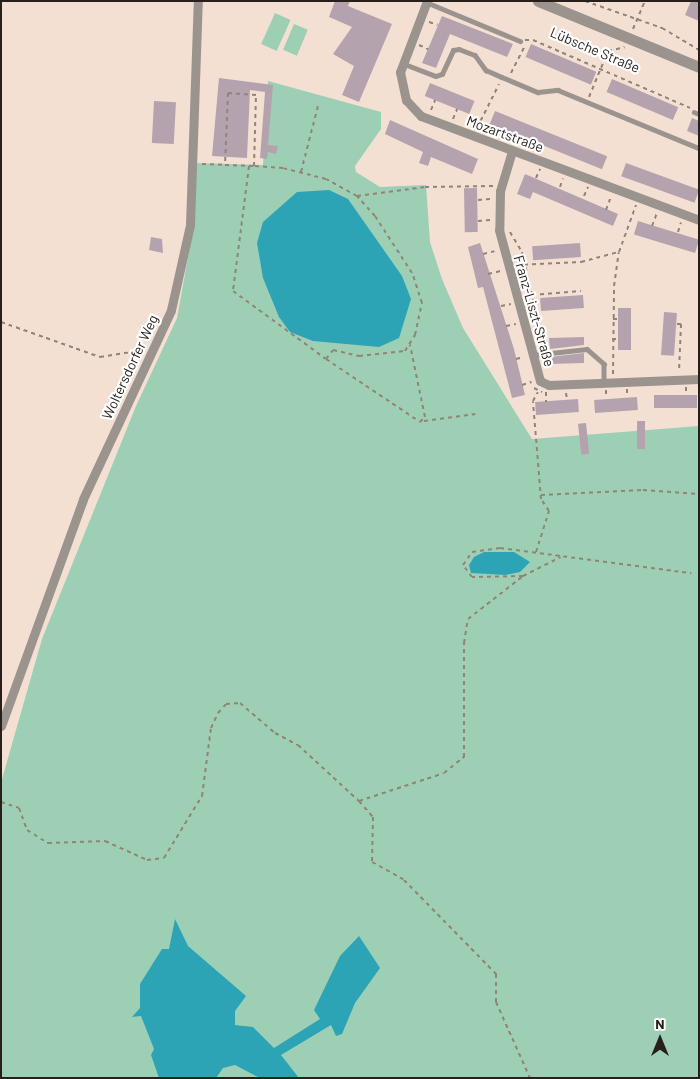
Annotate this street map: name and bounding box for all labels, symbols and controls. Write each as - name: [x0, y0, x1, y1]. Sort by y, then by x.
- street label: Lübsche Straße: [548, 24, 642, 76]
- street label: Mozartstraße: [464, 112, 546, 156]
- street label: Franz-Liszt-Straße: [510, 253, 558, 369]
- street label: Woltersdorfer Weg: [98, 312, 162, 422]
- north arrow: [635, 1014, 685, 1064]
- text: N: [655, 1015, 665, 1032]

